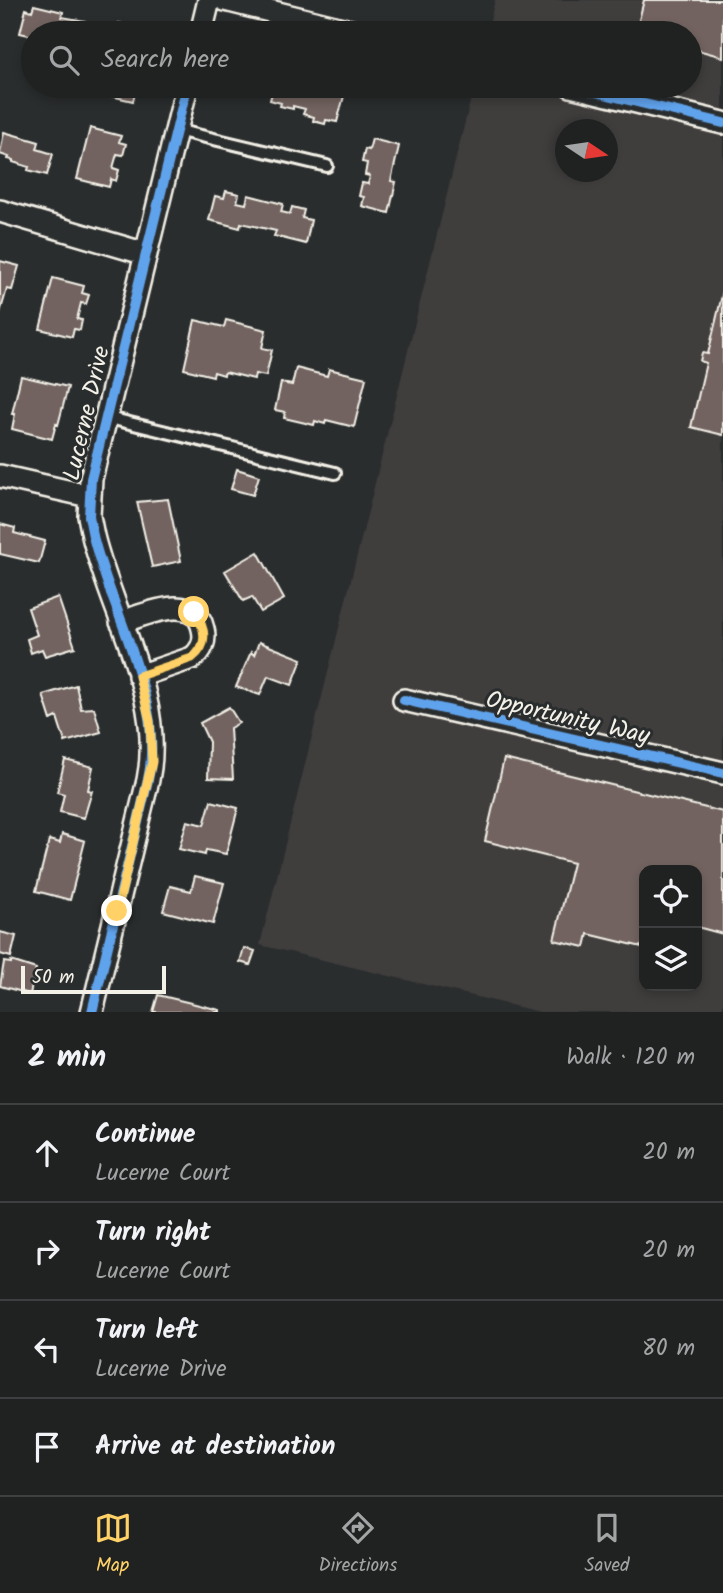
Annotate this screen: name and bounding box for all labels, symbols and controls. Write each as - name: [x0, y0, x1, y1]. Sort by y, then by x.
- search box: [21, 21, 702, 98]
- text: Search here: [101, 39, 229, 81]
- icon: search: [45, 41, 83, 79]
- north arrow: [555, 119, 618, 182]
- street label: Lucerne Drive: [53, 342, 122, 485]
- route start: [178, 596, 209, 627]
- street label: Opportunity Way: [482, 681, 654, 756]
- map controls: [639, 865, 702, 991]
- button: locate: [639, 865, 702, 928]
- route end: [101, 895, 132, 926]
- button: layers: [639, 928, 702, 991]
- scale bar: [21, 963, 166, 995]
- text: 50 m: [32, 963, 74, 993]
- text: 2 min: [28, 1034, 106, 1082]
- text: Walk · 120 m: [566, 1040, 695, 1076]
- text: Continue: [95, 1114, 196, 1156]
- icon: ahead: [28, 1134, 66, 1172]
- text: 20 m: [643, 1135, 695, 1171]
- text: Lucerne Court: [95, 1156, 230, 1192]
- text: Turn right: [95, 1212, 211, 1254]
- icon: right: [28, 1232, 66, 1270]
- text: 20 m: [643, 1233, 695, 1269]
- text: Lucerne Court: [95, 1254, 230, 1290]
- text: Turn left: [95, 1310, 198, 1352]
- icon: left: [28, 1330, 66, 1368]
- text: 80 m: [642, 1331, 695, 1367]
- text: Lucerne Drive: [95, 1352, 227, 1388]
- text: Arrive at destination: [95, 1426, 335, 1468]
- icon: arrive: [28, 1428, 66, 1466]
- tab: Map: [94, 1509, 132, 1581]
- tab: Directions: [319, 1509, 397, 1581]
- tab: Saved: [584, 1509, 629, 1581]

